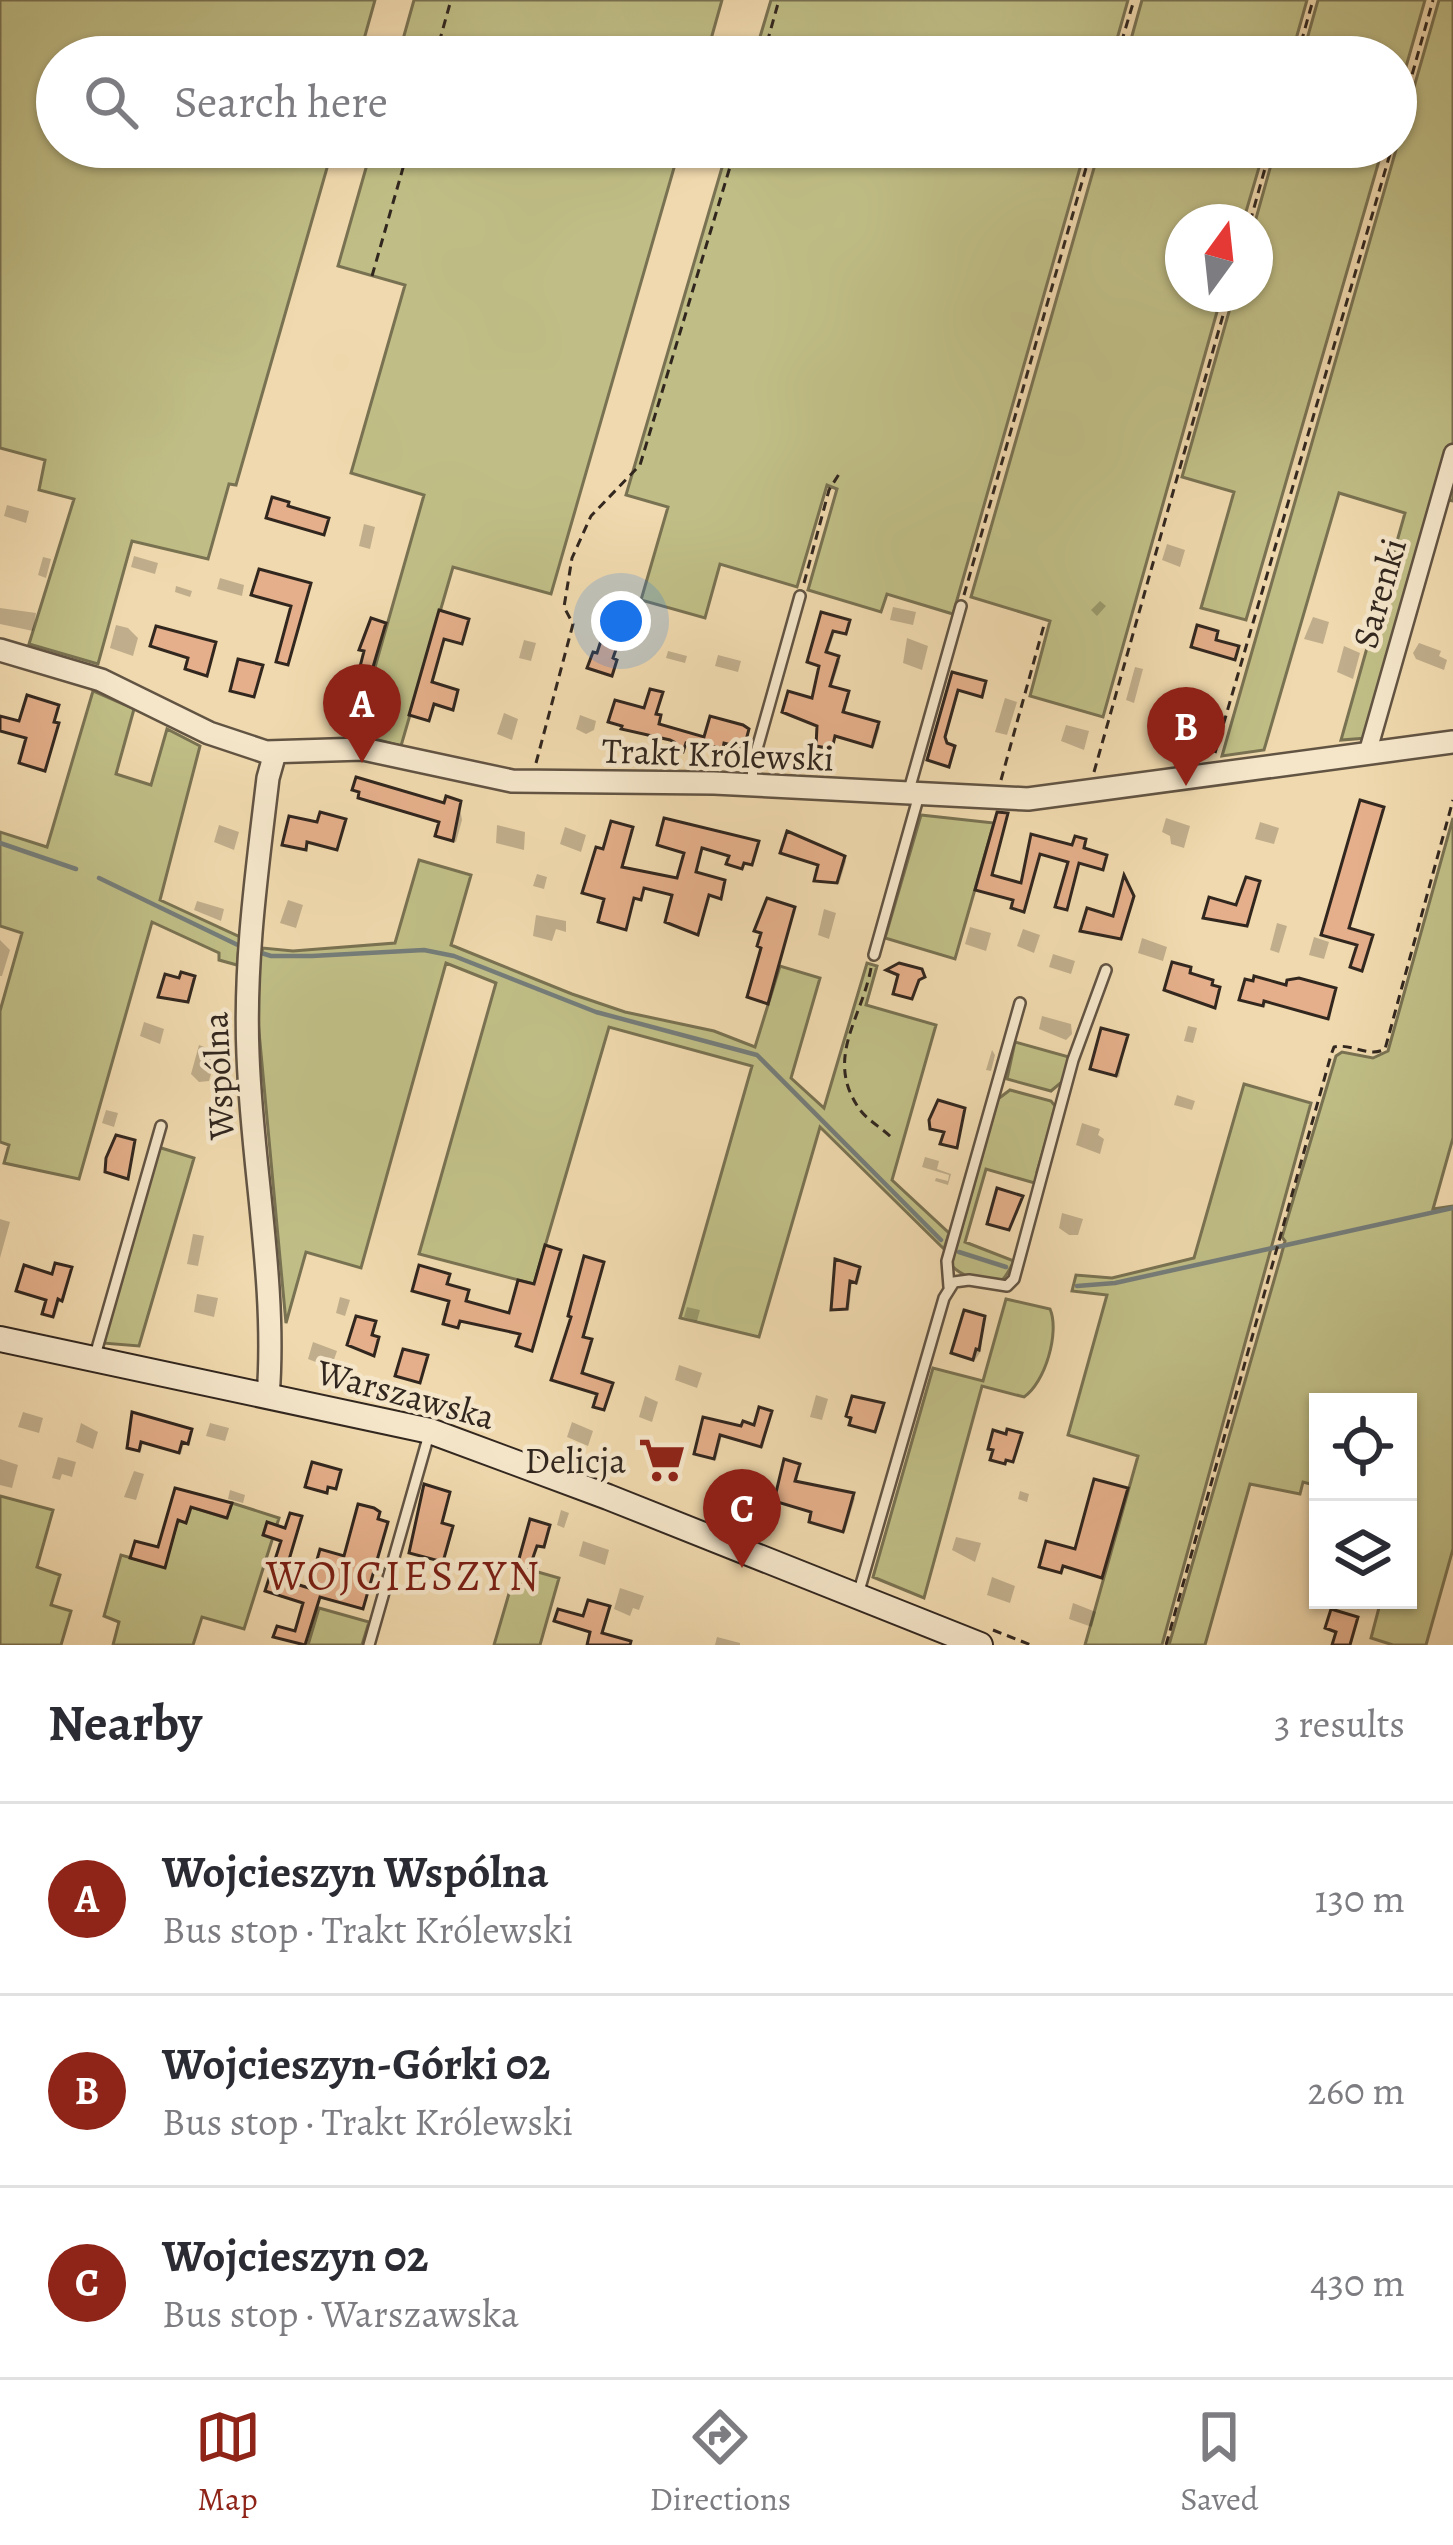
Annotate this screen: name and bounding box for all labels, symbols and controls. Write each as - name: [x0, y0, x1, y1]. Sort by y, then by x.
- search box: [36, 36, 1417, 168]
- icon: search: [78, 69, 144, 135]
- text: Search here: [174, 71, 388, 133]
- north arrow: [1165, 204, 1273, 312]
- street label: Sarenki: [1340, 532, 1418, 654]
- your location: [591, 591, 651, 651]
- pin: A: [323, 664, 401, 763]
- pin: B: [1147, 687, 1225, 786]
- street label: Trakt Królewski: [601, 725, 835, 783]
- street label: Wspólna: [190, 1011, 246, 1142]
- street label: Warszawska: [311, 1347, 501, 1441]
- map controls: [1309, 1393, 1417, 1609]
- button: locate: [1309, 1393, 1417, 1501]
- supermarket icon: Delicja: [637, 1435, 687, 1485]
- place label: Delicja: [525, 1436, 626, 1485]
- pin: C: [703, 1469, 781, 1568]
- button: layers: [1309, 1501, 1417, 1609]
- district label: WOJCIESZYN: [265, 1547, 542, 1604]
- text: Nearby: [48, 1688, 202, 1758]
- text: 3 results: [1274, 1697, 1405, 1750]
- text: Wojcieszyn Wspólna: [162, 1841, 549, 1903]
- text: A: [75, 1872, 99, 1925]
- text: 130 m: [1314, 1872, 1405, 1925]
- text: Bus stop · Trakt Królewski: [162, 1903, 573, 1956]
- text: Wojcieszyn-Górki 02: [162, 2033, 550, 2095]
- text: B: [75, 2064, 99, 2117]
- text: 260 m: [1307, 2064, 1405, 2117]
- text: Bus stop · Trakt Królewski: [162, 2095, 573, 2148]
- text: Wojcieszyn 02: [162, 2225, 428, 2287]
- text: C: [75, 2256, 99, 2309]
- text: 430 m: [1310, 2256, 1405, 2309]
- text: Bus stop · Warszawska: [162, 2287, 519, 2340]
- tab: Map: [195, 2404, 261, 2521]
- tab: Directions: [650, 2404, 791, 2521]
- tab: Saved: [1180, 2404, 1258, 2521]

